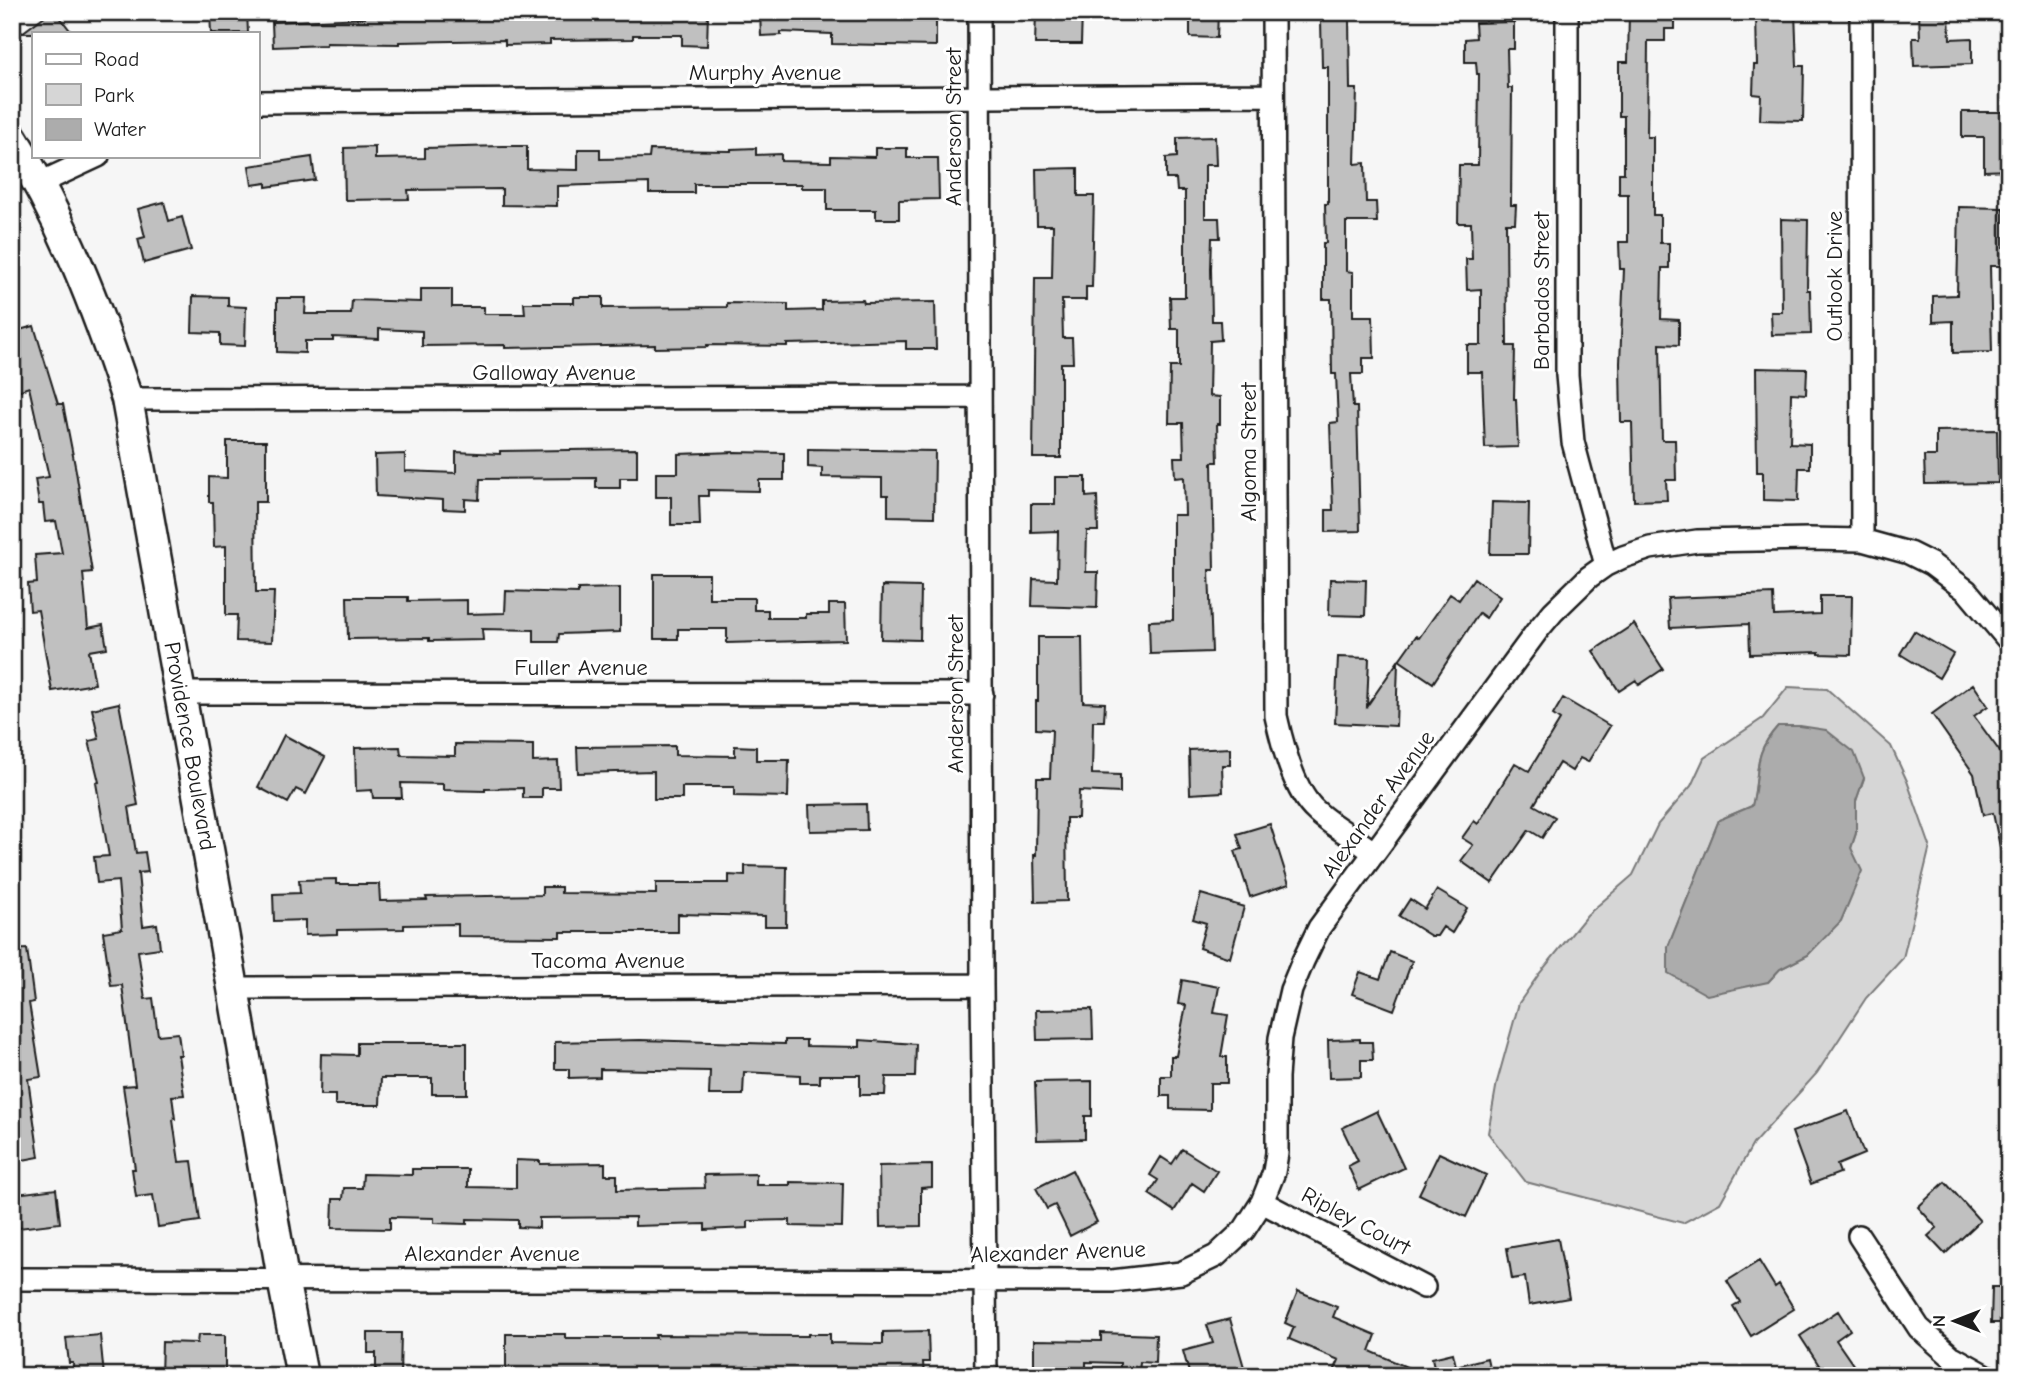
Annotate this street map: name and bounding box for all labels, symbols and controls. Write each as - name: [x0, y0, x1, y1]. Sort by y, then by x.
- legend: [32, 32, 259, 158]
- street label: Anderson Street: [940, 46, 967, 206]
- text: Road: [94, 47, 139, 71]
- street label: Murphy Avenue: [689, 59, 841, 86]
- text: Park: [94, 83, 134, 107]
- text: Water: [94, 117, 147, 141]
- street label: Barbados Street: [1528, 210, 1555, 370]
- street label: Outlook Drive: [1821, 211, 1848, 341]
- street label: Galloway Avenue: [472, 359, 636, 386]
- street label: Algoma Street: [1235, 381, 1262, 521]
- street label: Anderson Street: [942, 613, 969, 773]
- street label: Providence Boulevard: [158, 640, 222, 852]
- street label: Fuller Avenue: [514, 654, 648, 681]
- street label: Alexander Avenue: [1316, 725, 1440, 883]
- street label: Tacoma Avenue: [531, 947, 685, 974]
- street label: Ripley Court: [1297, 1181, 1416, 1262]
- street label: Alexander Avenue: [970, 1235, 1146, 1269]
- street label: Alexander Avenue: [404, 1240, 580, 1267]
- north arrow: [1920, 1286, 1990, 1356]
- text: N: [1928, 1315, 1950, 1327]

